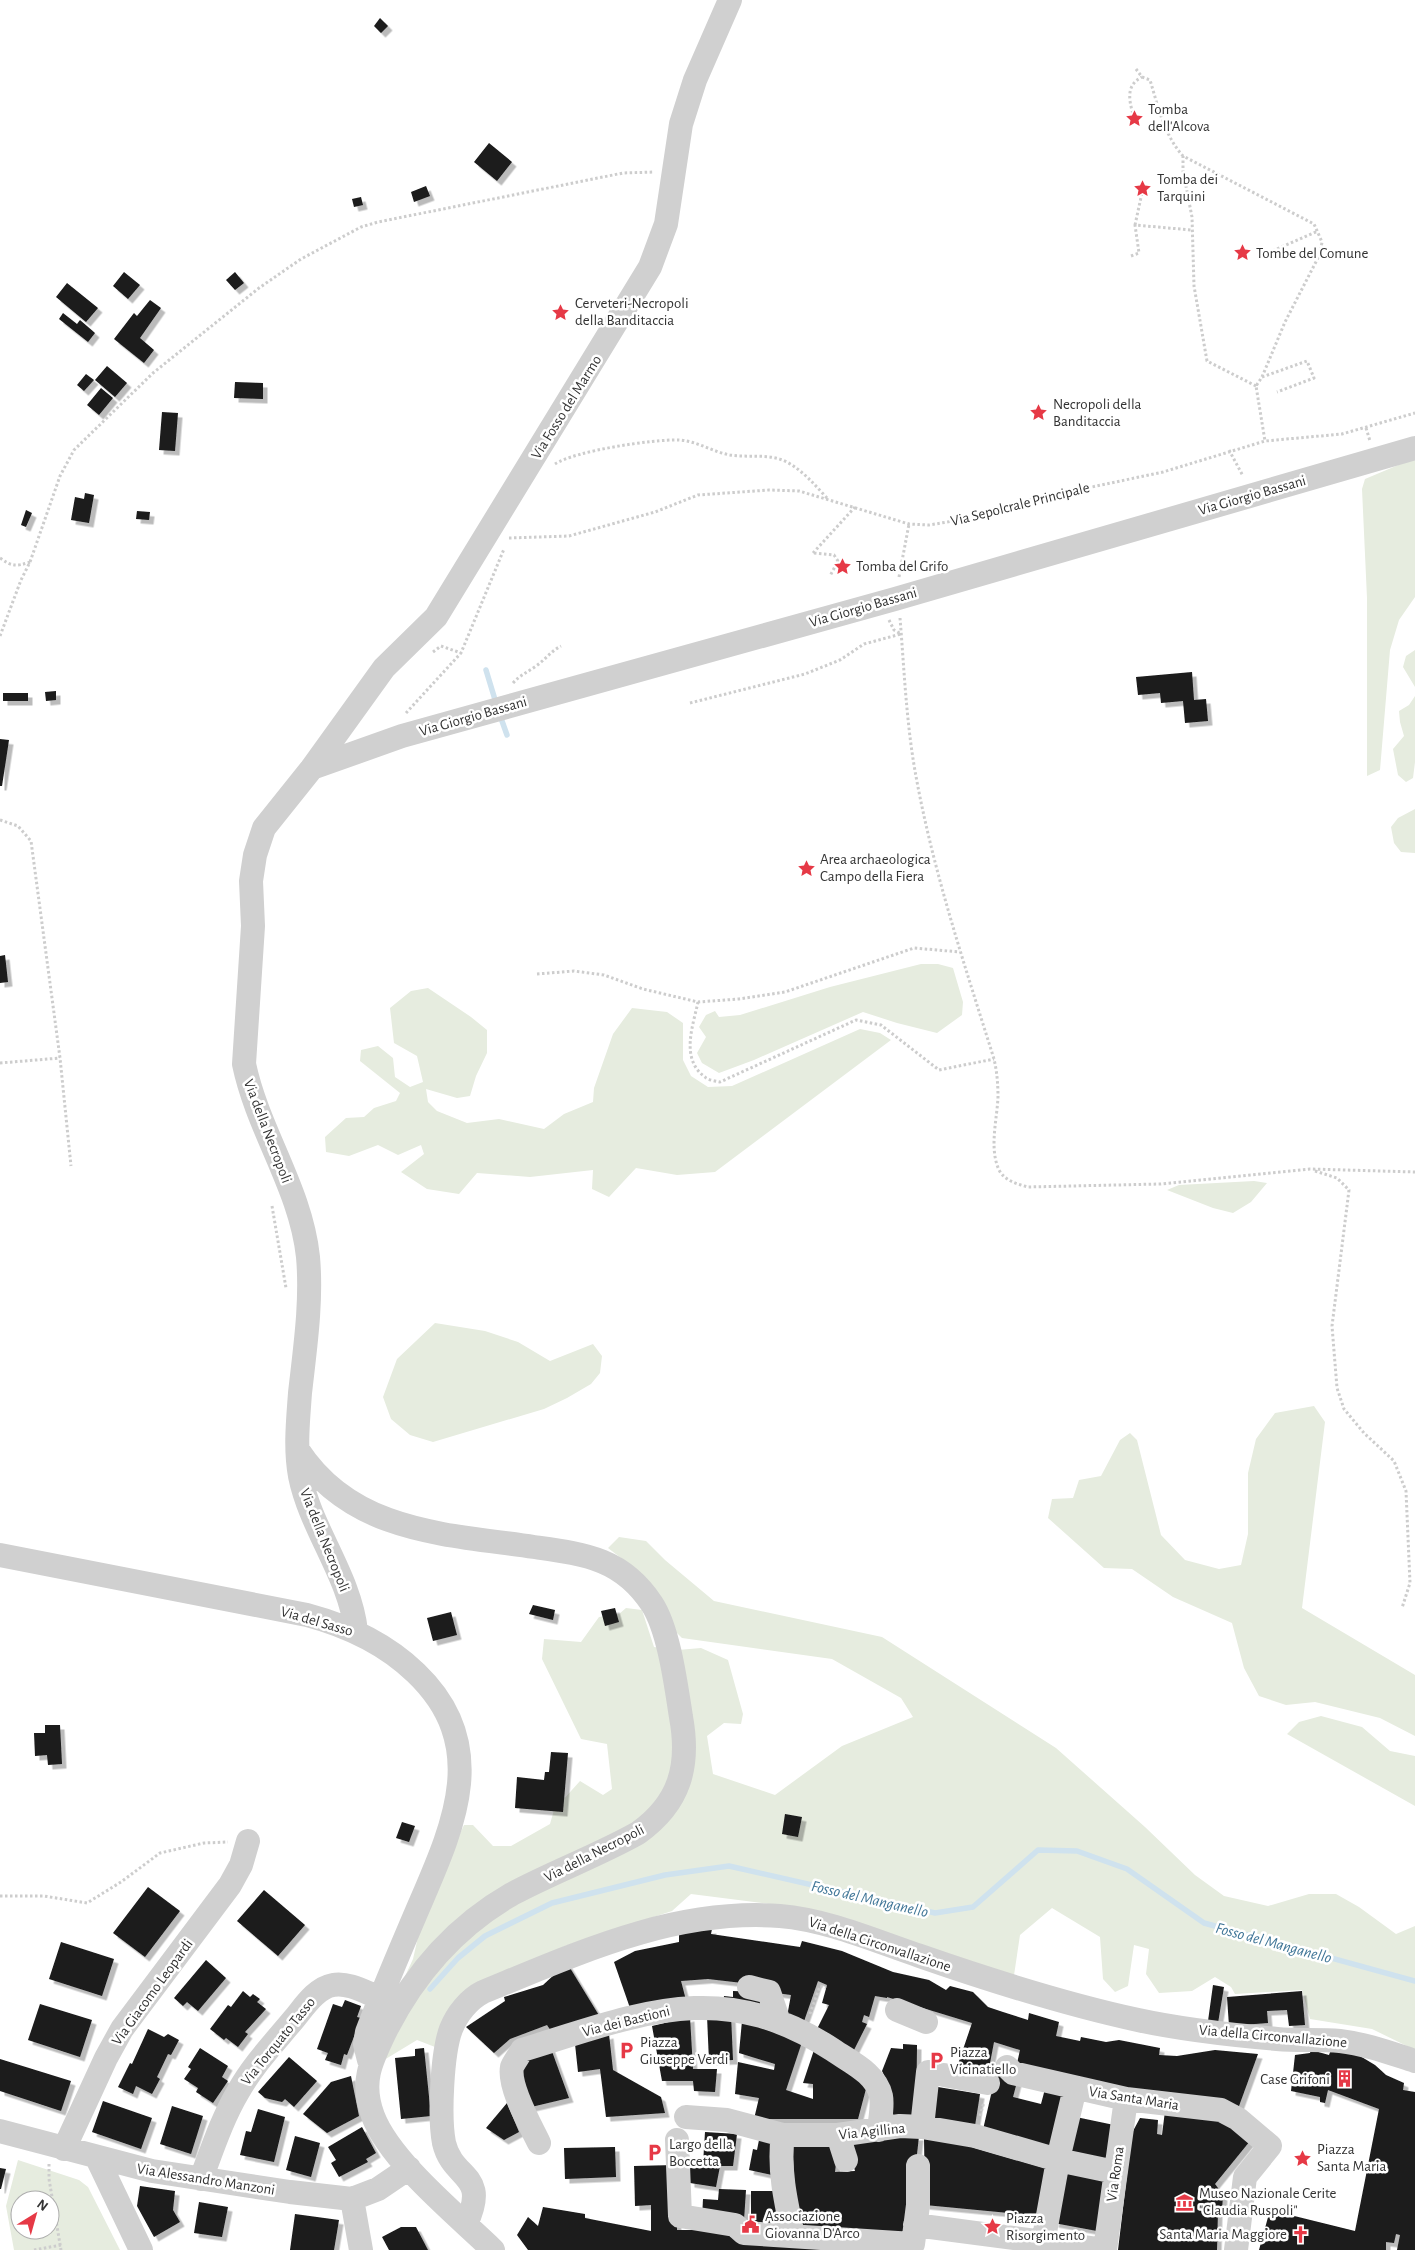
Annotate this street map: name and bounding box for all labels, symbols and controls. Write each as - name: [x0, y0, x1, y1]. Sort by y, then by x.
- place label: Tomba dell'Alcova: [1148, 102, 1210, 134]
- place icon: Tomba dell'Alcova: [1124, 108, 1144, 128]
- place label: Tomba dei Tarquini: [1157, 172, 1218, 204]
- place icon: Tomba dei Tarquini: [1133, 178, 1153, 198]
- place icon: Tombe del Comune: [1232, 243, 1252, 263]
- place label: Tombe del Comune: [1256, 246, 1368, 261]
- place label: Cerveteri-Necropoli della Banditaccia: [575, 296, 689, 328]
- place icon: Cerveteri-Necropoli della Banditaccia: [551, 302, 571, 322]
- street label: Via Fosso del Marmo: [528, 353, 604, 462]
- place label: Necropoli della Banditaccia: [1053, 397, 1142, 429]
- place icon: Necropoli della Banditaccia: [1029, 403, 1049, 423]
- street label: Via Giorgio Bassani: [1197, 473, 1308, 518]
- street label: Via Sepolcrale Principale: [949, 480, 1091, 529]
- place icon: Tomba del Grifo: [832, 556, 852, 576]
- place label: Tomba del Grifo: [856, 559, 948, 574]
- street label: Via Giorgio Bassani: [808, 585, 919, 630]
- street label: Via Giorgio Bassani: [418, 694, 529, 739]
- place label: Area archaeologica Campo della Fiera: [820, 852, 931, 884]
- place icon: Area archaeologica Campo della Fiera: [796, 858, 816, 878]
- street label: Via della Necropoli: [241, 1077, 294, 1185]
- street label: Via della Necropoli: [297, 1486, 352, 1594]
- street label: Via del Sasso: [279, 1604, 355, 1639]
- street label: Via della Necropoli: [542, 1822, 647, 1885]
- water label: Fosso del Manganello: [810, 1878, 930, 1920]
- street label: Via della Circonvallazione: [807, 1914, 953, 1975]
- water label: Fosso del Manganello: [1214, 1920, 1334, 1966]
- street label: Via Giacomo Leopardi: [109, 1937, 196, 2048]
- street label: Via Torquato Tasso: [238, 1995, 318, 2088]
- street label: Via dei Bastioni: [581, 2003, 672, 2040]
- street label: Via della Circonvallazione: [1198, 2023, 1348, 2050]
- place label: Piazza Giuseppe Verdi: [640, 2035, 728, 2067]
- parking icon: Piazza Giuseppe Verdi: [616, 2041, 636, 2061]
- place label: Piazza Vicinatiello: [950, 2045, 1016, 2077]
- parking icon: Piazza Vicinatiello: [926, 2051, 946, 2071]
- building icon: Case Grifoni: [1334, 2069, 1354, 2089]
- place label: Case Grifoni: [1260, 2072, 1330, 2087]
- street label: Via Santa Maria: [1088, 2084, 1180, 2113]
- street label: Via Agillina: [838, 2121, 906, 2142]
- place label: Largo della Boccetta: [669, 2137, 733, 2169]
- place label: Piazza Santa Maria: [1317, 2142, 1386, 2174]
- parking icon: Largo della Boccetta: [645, 2143, 665, 2163]
- street label: Via Roma: [1104, 2146, 1127, 2203]
- place icon: Piazza Santa Maria: [1293, 2148, 1313, 2168]
- street label: Via Alessandro Manzoni: [136, 2161, 276, 2198]
- place label: Museo Nazionale Cerite "Claudia Ruspoli": [1199, 2186, 1337, 2218]
- north arrow: [10, 2190, 60, 2240]
- museum icon: Museo Nazionale Cerite "Claudia Ruspoli": [1175, 2192, 1195, 2212]
- text: N: [34, 2197, 50, 2214]
- place label: Associazione Giovanna D'Arco: [765, 2209, 860, 2241]
- place label: Piazza Risorgimento: [1006, 2211, 1085, 2243]
- public building icon: Associazione Giovanna D'Arco: [741, 2215, 761, 2235]
- place icon: Piazza Risorgimento: [982, 2217, 1002, 2237]
- church icon: Santa Maria Maggiore: [1291, 2224, 1311, 2244]
- place label: Santa Maria Maggiore: [1159, 2227, 1287, 2242]

